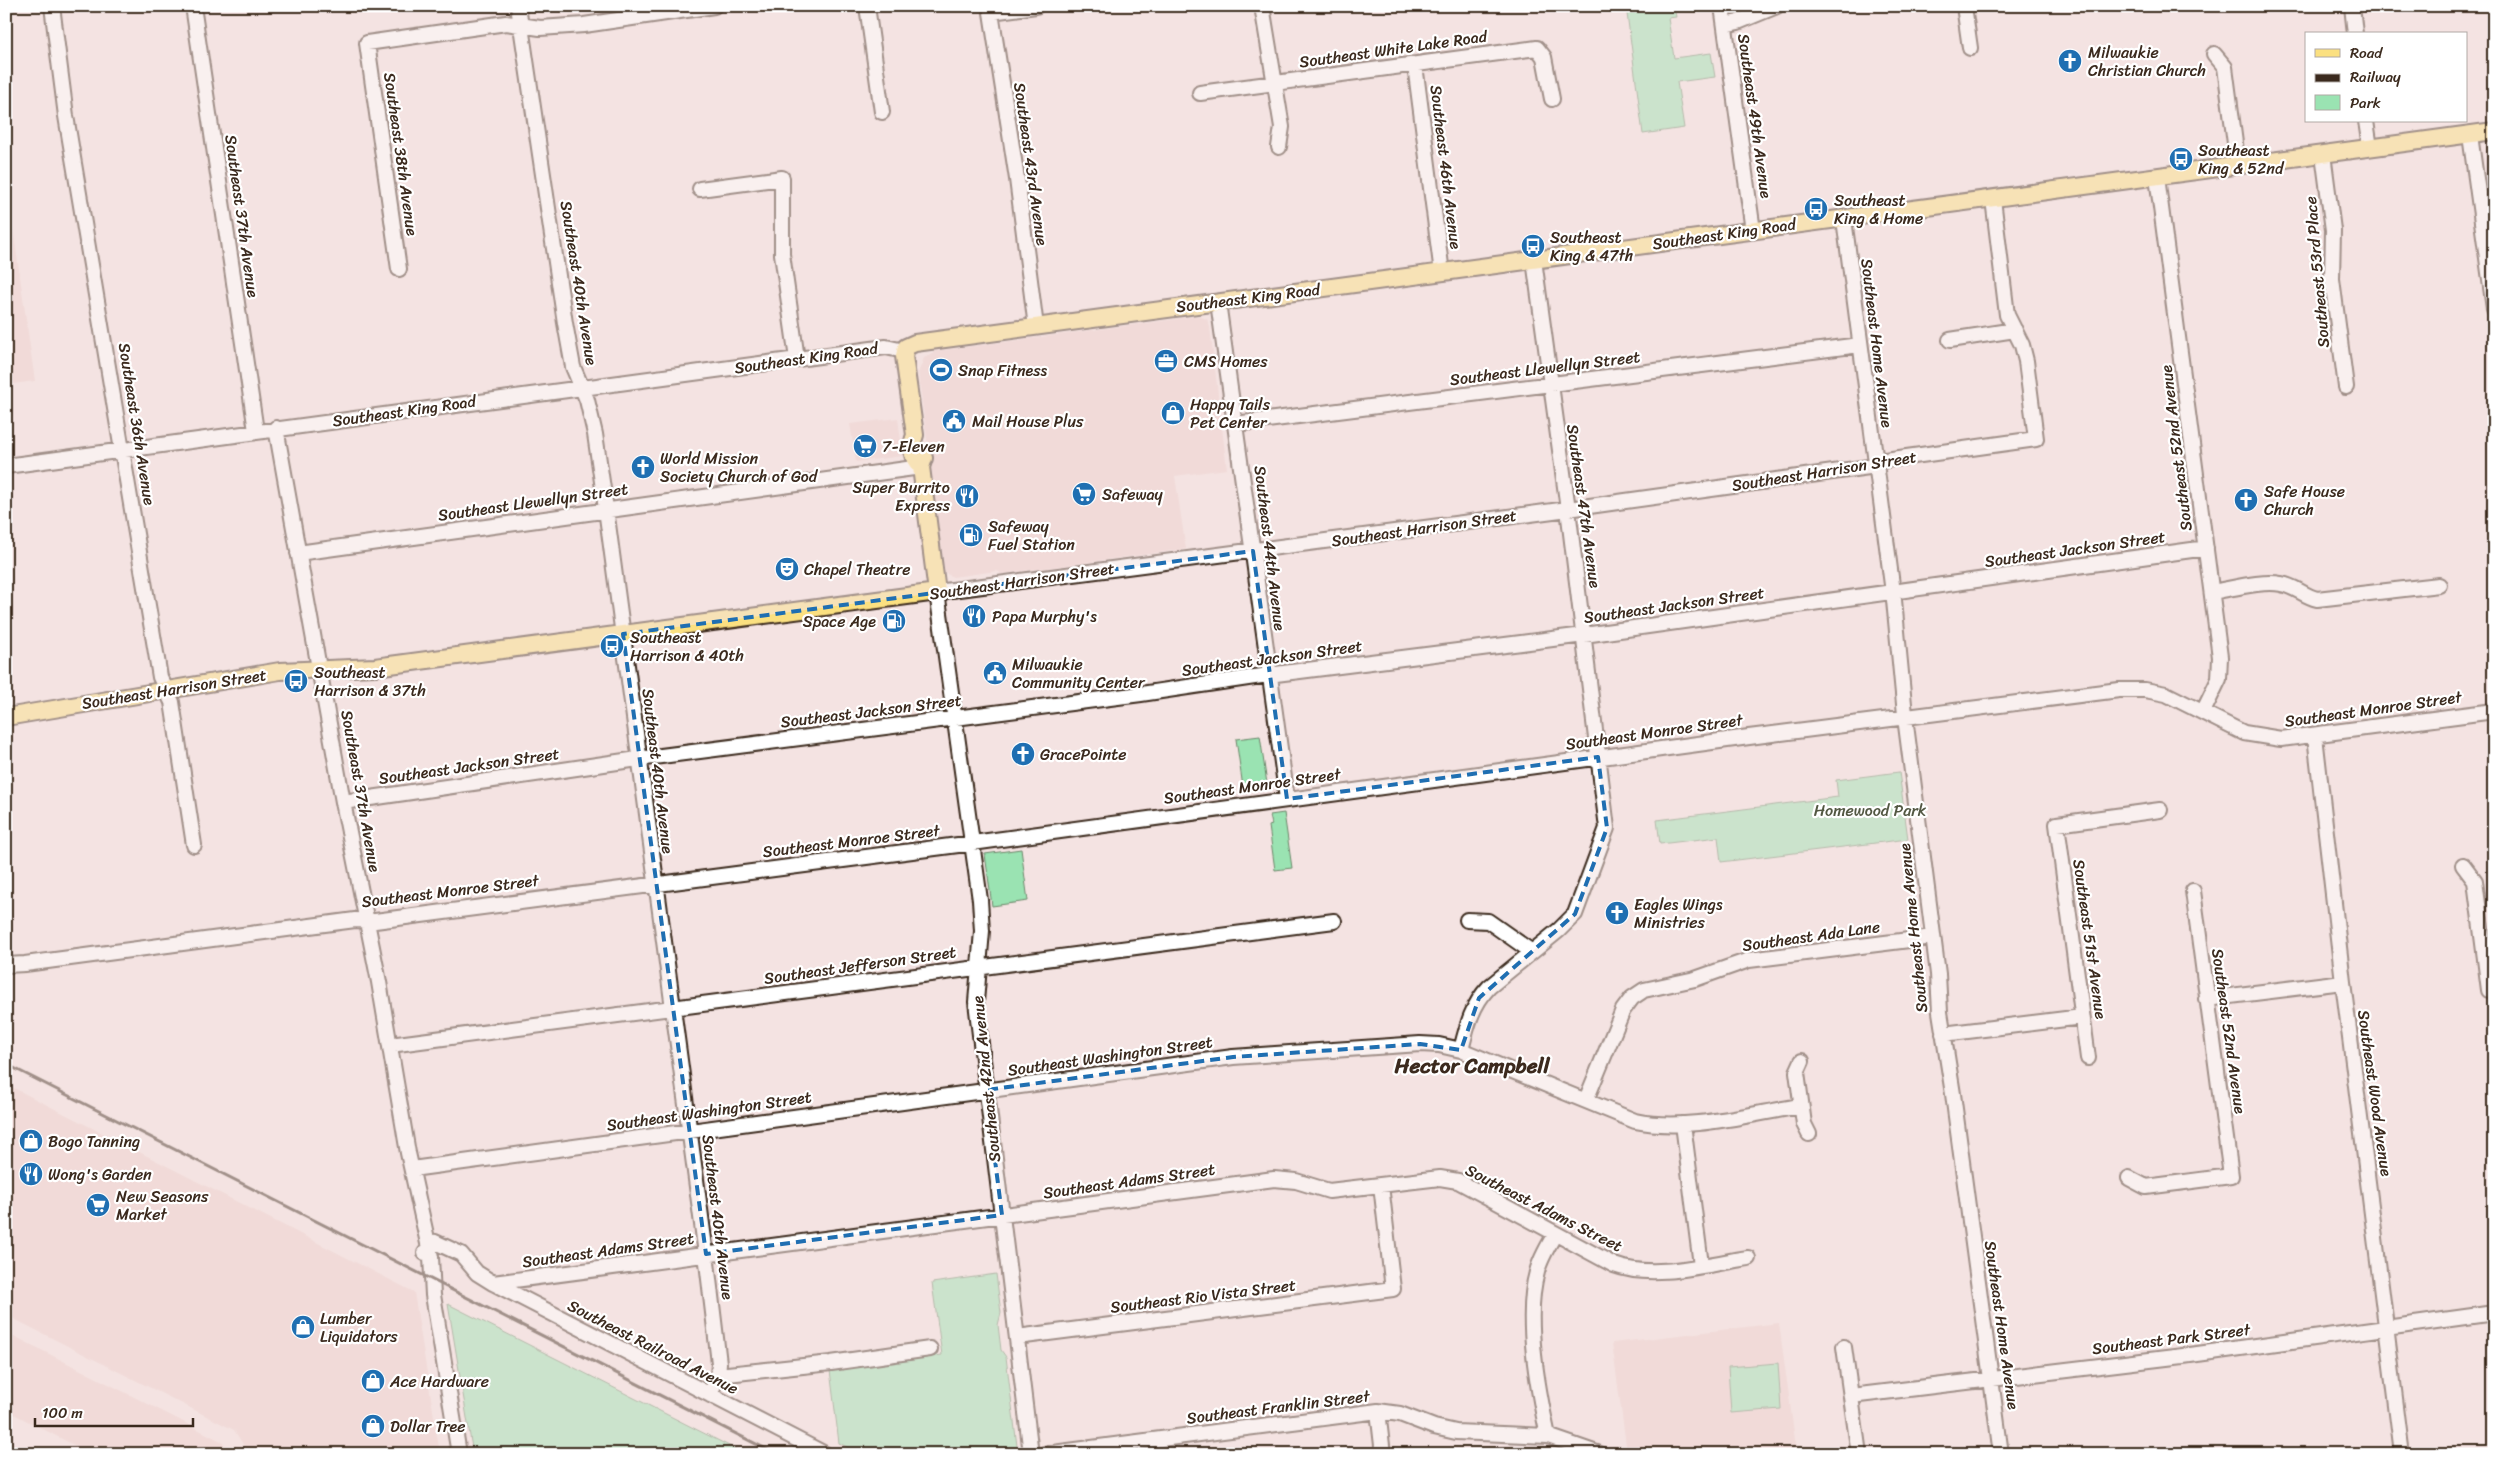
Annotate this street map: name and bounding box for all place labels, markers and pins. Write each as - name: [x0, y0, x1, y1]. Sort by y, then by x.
- place label: Milwaukie Christian Church: [2088, 38, 2206, 85]
- church icon: Milwaukie Christian Church: [2057, 48, 2083, 74]
- place label: Southeast King & 52nd: [2198, 136, 2285, 183]
- bus stop icon: Southeast King & 52nd: [2168, 146, 2194, 172]
- place label: Southeast King & Home: [1834, 186, 1923, 233]
- bus stop icon: Southeast King & Home: [1803, 196, 1829, 222]
- place label: Southeast King & 47th: [1550, 223, 1633, 270]
- bus stop icon: Southeast King & 47th: [1520, 233, 1546, 259]
- place label: CMS Homes: [1184, 347, 1268, 376]
- office icon: CMS Homes: [1153, 348, 1179, 374]
- place label: Snap Fitness: [958, 356, 1048, 385]
- sports icon: Snap Fitness: [928, 357, 954, 383]
- place label: Happy Tails Pet Center: [1190, 390, 1271, 437]
- shop icon: Happy Tails Pet Center: [1160, 400, 1186, 426]
- place label: Mail House Plus: [972, 407, 1084, 436]
- public building icon: Mail House Plus: [941, 408, 967, 434]
- place label: 7-Eleven: [882, 432, 945, 461]
- supermarket icon: 7-Eleven: [852, 433, 878, 459]
- place label: World Mission Society Church of God: [660, 444, 819, 491]
- church icon: World Mission Society Church of God: [630, 454, 656, 480]
- place label: Super Burrito Express: [852, 473, 951, 520]
- place label: Safe House Church: [2264, 477, 2345, 524]
- place label: Safeway: [1102, 480, 1163, 509]
- supermarket icon: Safeway: [1071, 481, 1097, 507]
- restaurant icon: Super Burrito Express: [954, 483, 980, 509]
- church icon: Safe House Church: [2233, 487, 2259, 513]
- place label: Safeway Fuel Station: [988, 512, 1075, 559]
- fuel station icon: Safeway Fuel Station: [958, 522, 984, 548]
- place label: Chapel Theatre: [804, 555, 911, 584]
- theatre icon: Chapel Theatre: [774, 556, 800, 582]
- place label: Papa Murphy's: [992, 602, 1097, 631]
- restaurant icon: Papa Murphy's: [961, 603, 987, 629]
- place label: Space Age: [803, 607, 876, 636]
- fuel station icon: Space Age: [881, 608, 907, 634]
- place label: Southeast Harrison & 40th: [630, 623, 744, 670]
- bus stop icon: Southeast Harrison & 40th: [599, 633, 625, 659]
- place label: Milwaukie Community Center: [1012, 650, 1146, 697]
- place label: Southeast Harrison & 37th: [314, 658, 426, 705]
- public building icon: Milwaukie Community Center: [982, 660, 1008, 686]
- bus stop icon: Southeast Harrison & 37th: [283, 668, 309, 694]
- place label: GracePointe: [1040, 740, 1126, 769]
- church icon: GracePointe: [1010, 741, 1036, 767]
- place label: Eagles Wings Ministries: [1634, 890, 1723, 937]
- church icon: Eagles Wings Ministries: [1604, 900, 1630, 926]
- place label: Bogo Tanning: [48, 1127, 140, 1156]
- shop icon: Bogo Tanning: [18, 1128, 44, 1154]
- place label: Wong's Garden: [48, 1160, 152, 1189]
- restaurant icon: Wong's Garden: [18, 1161, 44, 1187]
- place label: New Seasons Market: [116, 1182, 209, 1229]
- supermarket icon: New Seasons Market: [85, 1192, 111, 1218]
- place label: Lumber Liquidators: [320, 1304, 398, 1351]
- shop icon: Lumber Liquidators: [290, 1314, 316, 1340]
- place label: Ace Hardware: [389, 1367, 489, 1396]
- shop icon: Ace Hardware: [360, 1368, 386, 1394]
- place label: Dollar Tree: [390, 1412, 466, 1441]
- shop icon: Dollar Tree: [360, 1413, 386, 1439]

